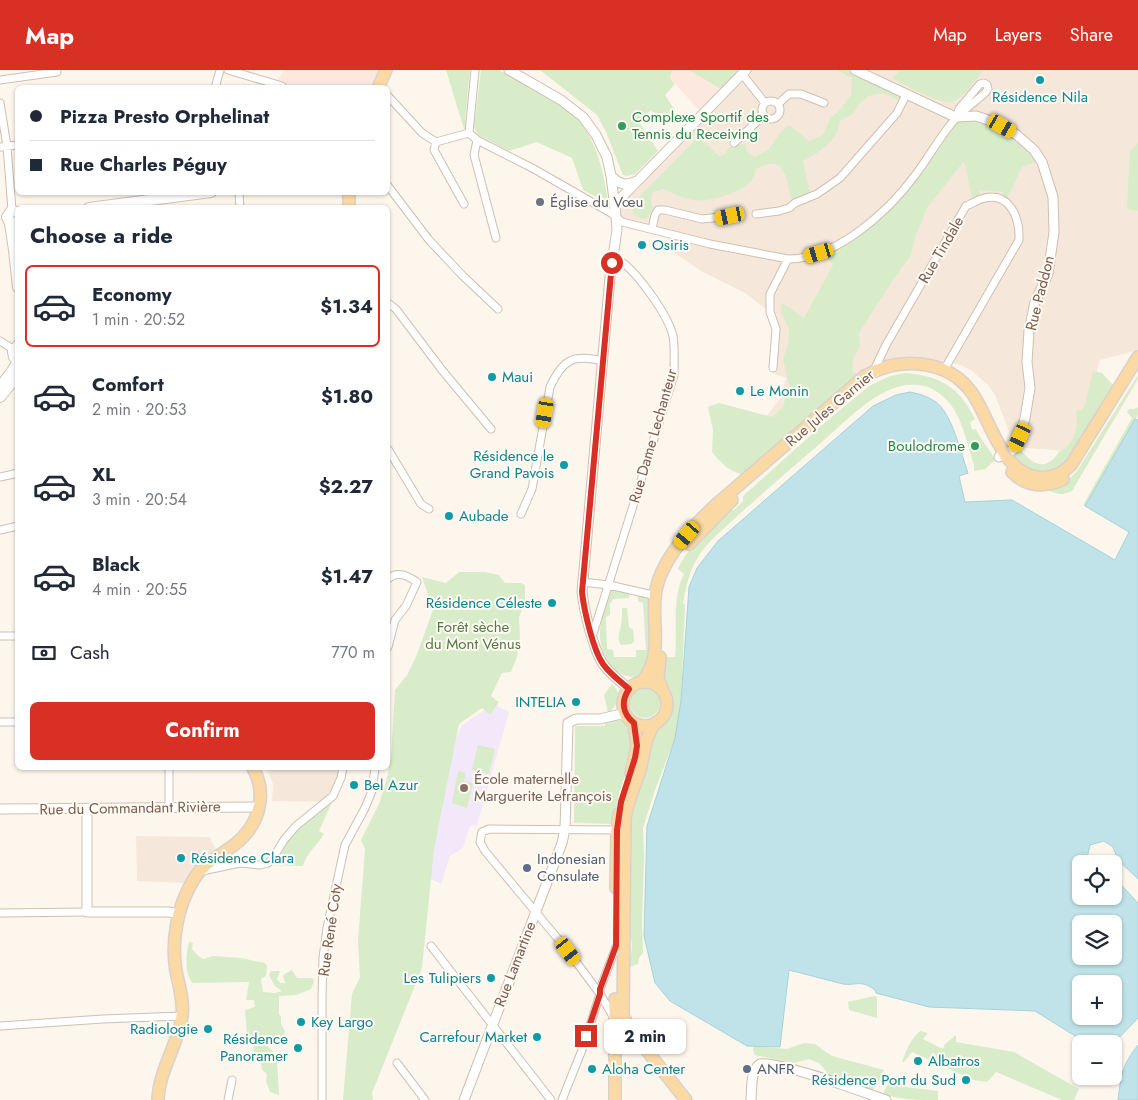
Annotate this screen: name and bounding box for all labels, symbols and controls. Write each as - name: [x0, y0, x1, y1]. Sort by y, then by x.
- text: Map: [25, 18, 74, 53]
- text: Map: [933, 22, 967, 48]
- text: Layers: [995, 22, 1042, 48]
- text: Share: [1070, 22, 1113, 48]
- marker: Résidence Nila: [1034, 74, 1046, 86]
- place label: Résidence Nila: [992, 86, 1088, 108]
- text: Pizza Presto Orphelinat: [60, 103, 269, 130]
- place label: Complexe Sportif des Tennis du Receiving: [632, 106, 769, 145]
- car: [985, 112, 1018, 140]
- marker: Complexe Sportif des Tennis du Receiving: [616, 120, 628, 132]
- text: Rue Charles Péguy: [60, 151, 227, 178]
- place label: Église du Vœu: [550, 191, 643, 213]
- marker: Église du Vœu: [534, 196, 546, 208]
- car: [713, 206, 746, 226]
- street label: Rue Tindale: [913, 212, 969, 288]
- text: Choose a ride: [30, 219, 173, 251]
- place label: Osiris: [652, 234, 689, 256]
- marker: Osiris: [636, 239, 648, 251]
- car: [802, 241, 835, 265]
- route start: [601, 252, 623, 274]
- street label: Rue Paddon: [1020, 253, 1060, 333]
- text: Economy: [92, 281, 172, 308]
- icon: car: [32, 284, 77, 329]
- text: $1.34: [320, 293, 373, 320]
- text: 1 min · 20:52: [92, 308, 185, 331]
- street label: Rue Jules Garnier: [781, 364, 880, 452]
- street label: Rue Dame Lechanteur: [623, 365, 683, 506]
- place label: Maui: [502, 366, 533, 388]
- text: Comfort: [92, 371, 164, 398]
- marker: Maui: [486, 371, 498, 383]
- icon: car: [32, 374, 77, 419]
- place label: Le Monin: [750, 380, 809, 402]
- text: $1.80: [321, 383, 373, 410]
- marker: Le Monin: [734, 385, 746, 397]
- car: [535, 397, 554, 429]
- text: 2 min · 20:53: [92, 398, 187, 421]
- car: [1006, 420, 1033, 454]
- place label: Boulodrome: [888, 435, 965, 457]
- marker: Boulodrome: [969, 440, 981, 452]
- place label: Résidence le Grand Pavois: [470, 445, 554, 484]
- marker: Résidence le Grand Pavois: [558, 459, 570, 471]
- text: XL: [92, 461, 115, 488]
- icon: car: [32, 464, 77, 509]
- text: $2.27: [319, 473, 373, 500]
- text: 3 min · 20:54: [92, 488, 187, 511]
- place label: Aubade: [459, 505, 509, 527]
- marker: Aubade: [443, 510, 455, 522]
- car: [671, 519, 702, 551]
- text: Black: [92, 551, 140, 578]
- icon: car: [32, 554, 77, 599]
- text: $1.47: [321, 563, 373, 590]
- text: 4 min · 20:55: [92, 578, 187, 601]
- place label: Résidence Céleste: [426, 592, 542, 614]
- marker: Résidence Céleste: [546, 597, 558, 609]
- park label: Forêt sèche du Mont Vénus: [425, 616, 521, 655]
- icon: cash: [30, 639, 58, 667]
- text: Cash: [70, 639, 110, 666]
- text: 770 m: [331, 641, 375, 664]
- place label: INTELIA: [515, 691, 566, 713]
- marker: INTELIA: [570, 696, 582, 708]
- button: Confirm: [30, 702, 375, 760]
- place label: École maternelle Marguerite Lefrançois: [474, 768, 612, 807]
- place label: Bel Azur: [364, 774, 419, 796]
- marker: Bel Azur: [348, 779, 360, 791]
- marker: École maternelle Marguerite Lefrançois: [458, 782, 470, 794]
- street label: Rue du Commandant Rivière: [39, 795, 221, 821]
- place label: Résidence Clara: [191, 847, 294, 869]
- place label: Indonesian Consulate: [537, 848, 606, 887]
- marker: Résidence Clara: [175, 852, 187, 864]
- map controls: [1072, 855, 1122, 1085]
- button: locate: [1072, 855, 1122, 905]
- marker: Indonesian Consulate: [521, 862, 533, 874]
- street label: Rue René Coty: [313, 882, 347, 978]
- button: layers: [1072, 915, 1122, 965]
- street label: Rue Lamartine: [489, 918, 541, 1010]
- car: [552, 935, 583, 967]
- place label: Les Tulipiers: [404, 967, 481, 989]
- marker: Les Tulipiers: [485, 972, 497, 984]
- button: +: [1072, 975, 1122, 1025]
- place label: Key Largo: [311, 1011, 373, 1033]
- marker: Key Largo: [295, 1016, 307, 1028]
- place label: Radiologie: [130, 1018, 198, 1040]
- callout: 2 min: [604, 1018, 686, 1054]
- marker: Radiologie: [202, 1023, 214, 1035]
- route end: [575, 1025, 597, 1047]
- text: 2 min: [624, 1025, 666, 1048]
- place label: Carrefour Market: [420, 1026, 527, 1048]
- place label: Résidence Panoramer: [220, 1028, 289, 1067]
- marker: Carrefour Market: [531, 1031, 543, 1043]
- button: −: [1072, 1035, 1122, 1085]
- marker: Résidence Panoramer: [292, 1042, 304, 1054]
- place label: Albatros: [928, 1050, 980, 1072]
- marker: Albatros: [912, 1055, 924, 1067]
- place label: Aloha Center: [602, 1058, 686, 1080]
- place label: ANFR: [757, 1058, 795, 1080]
- marker: Aloha Center: [586, 1063, 598, 1075]
- marker: ANFR: [741, 1063, 753, 1075]
- place label: Résidence Port du Sud: [812, 1069, 956, 1091]
- marker: Résidence Port du Sud: [960, 1074, 972, 1086]

